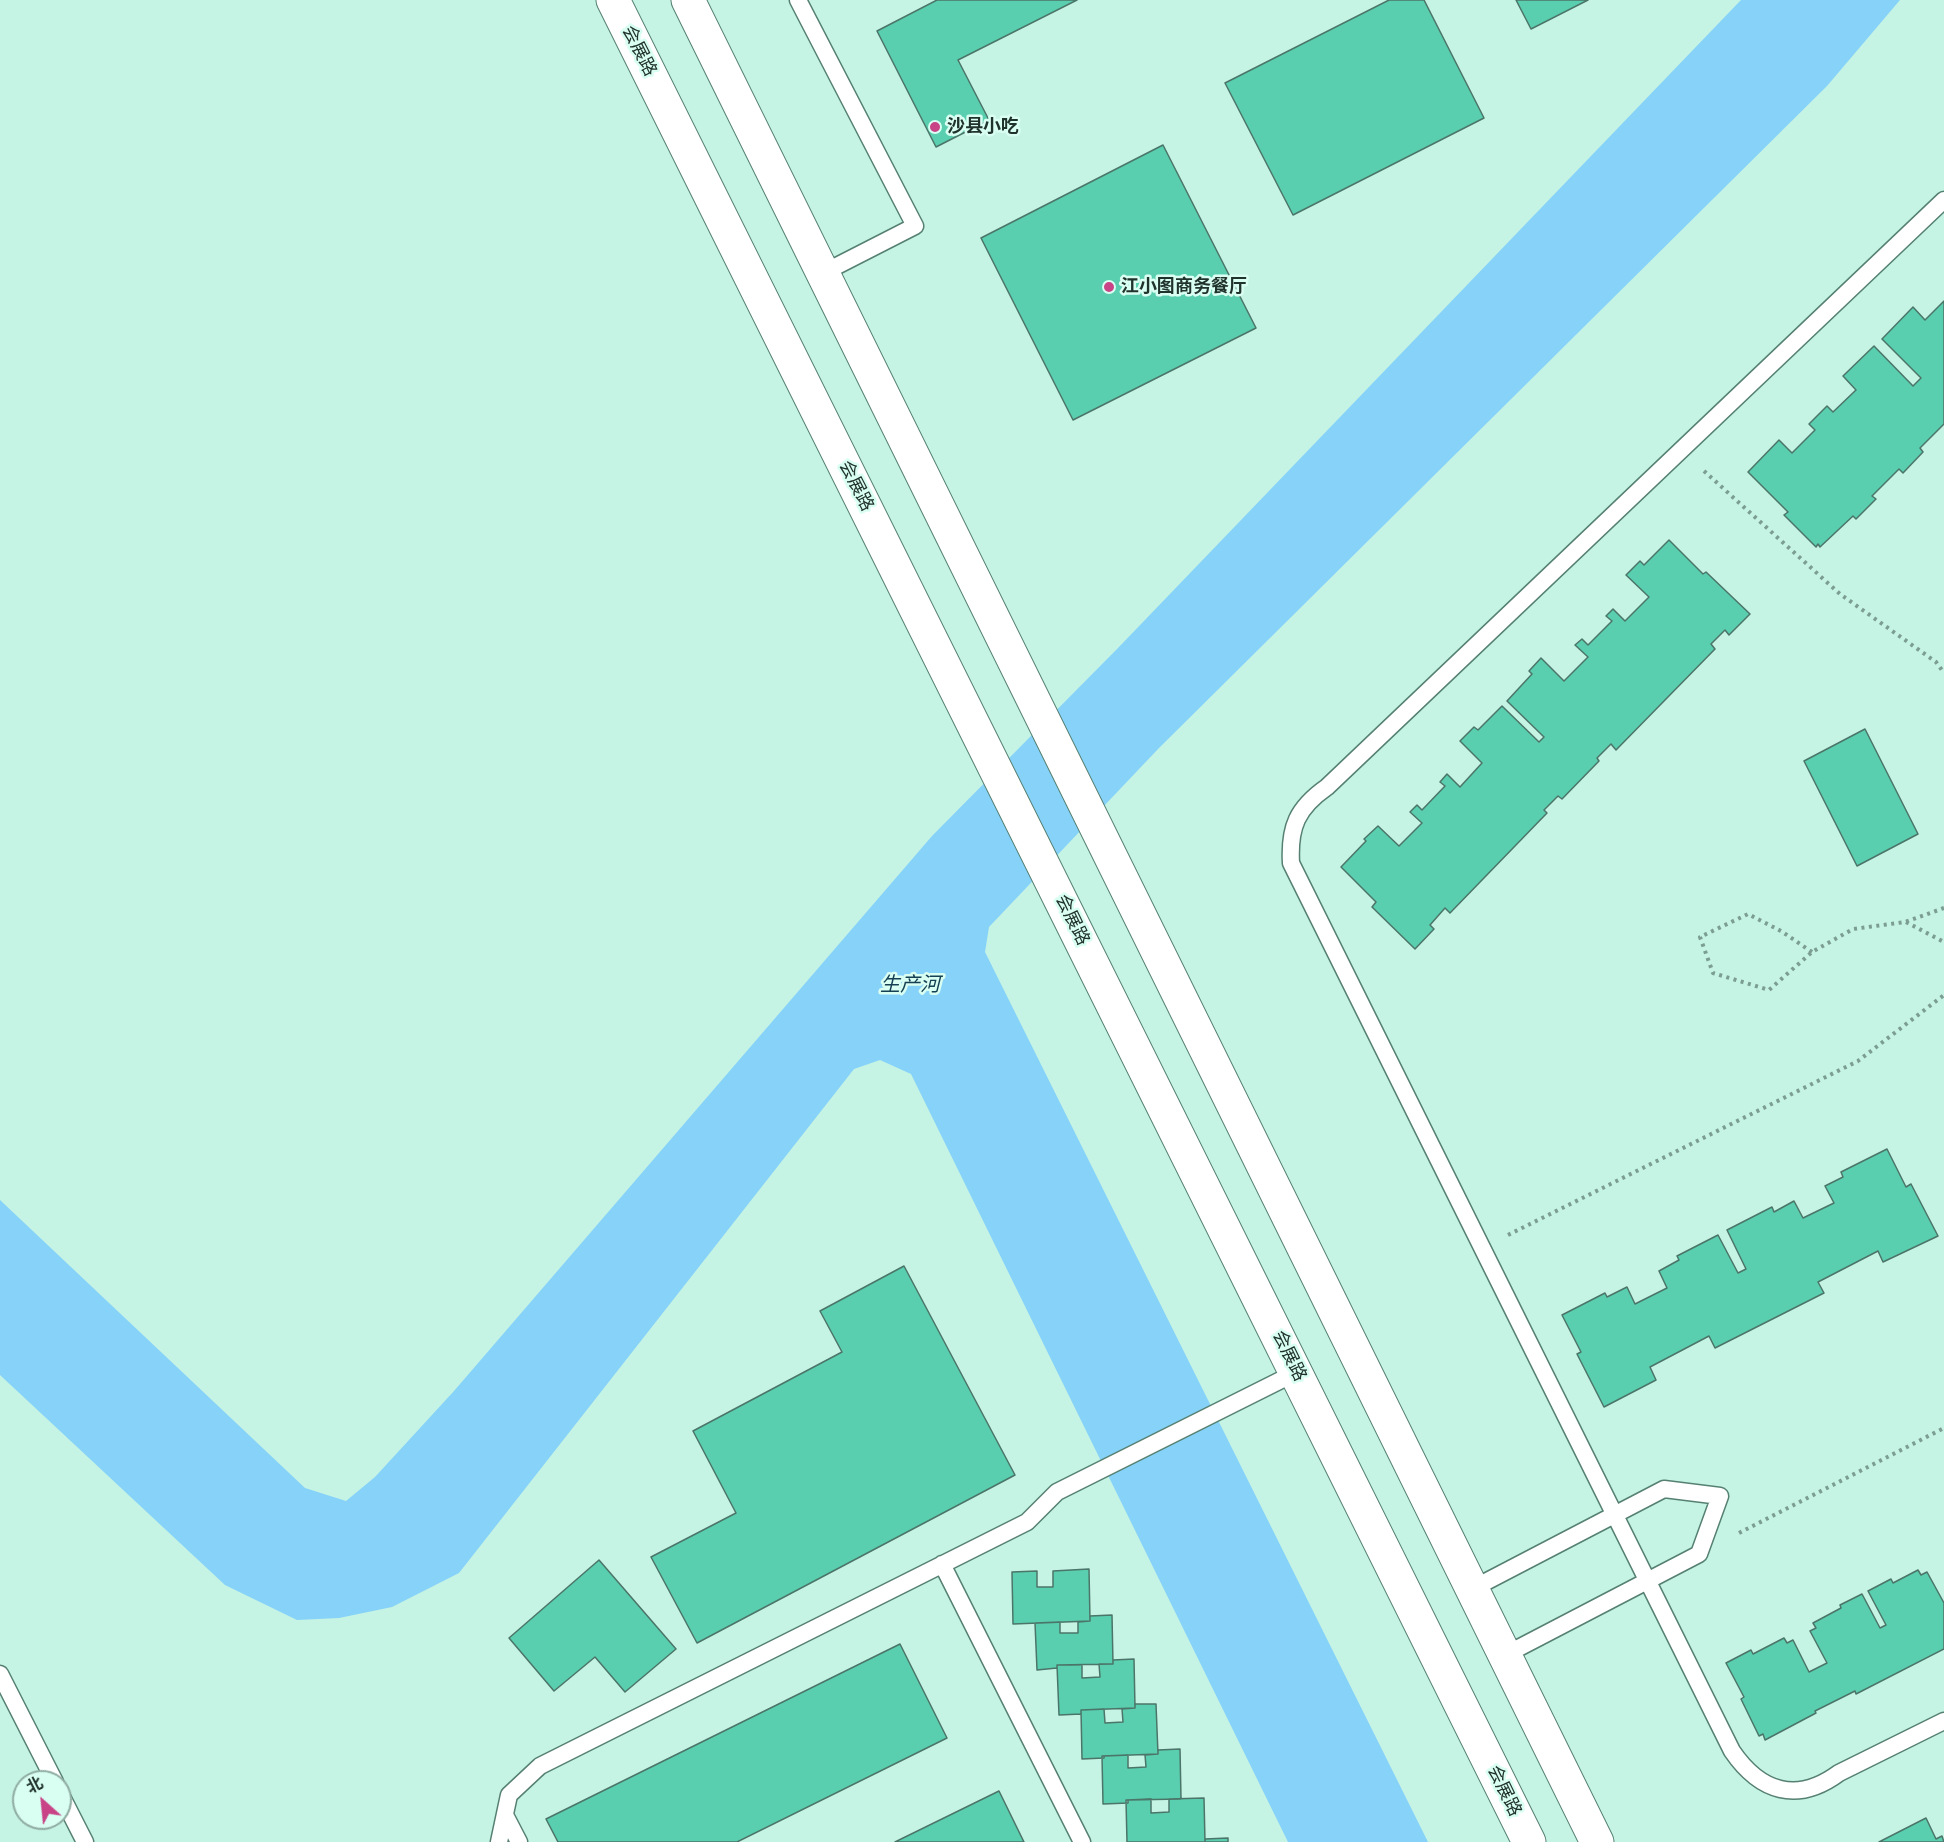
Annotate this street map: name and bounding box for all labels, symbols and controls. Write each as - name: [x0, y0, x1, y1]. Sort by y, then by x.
- street label: 会展路: [617, 22, 661, 80]
- place label: 沙县小吃: [947, 116, 1019, 138]
- marker: 沙县小吃: [928, 120, 942, 134]
- place label: 江小图商务餐厅: [1121, 276, 1247, 298]
- marker: 江小图商务餐厅: [1102, 280, 1116, 294]
- street label: 会展路: [834, 457, 878, 515]
- street label: 会展路: [1050, 891, 1094, 949]
- water label: 生产河: [880, 973, 940, 997]
- street label: 会展路: [1267, 1327, 1311, 1385]
- street label: 会展路: [1482, 1762, 1526, 1820]
- north arrow: [12, 1770, 72, 1830]
- text: 北: [23, 1773, 46, 1797]

